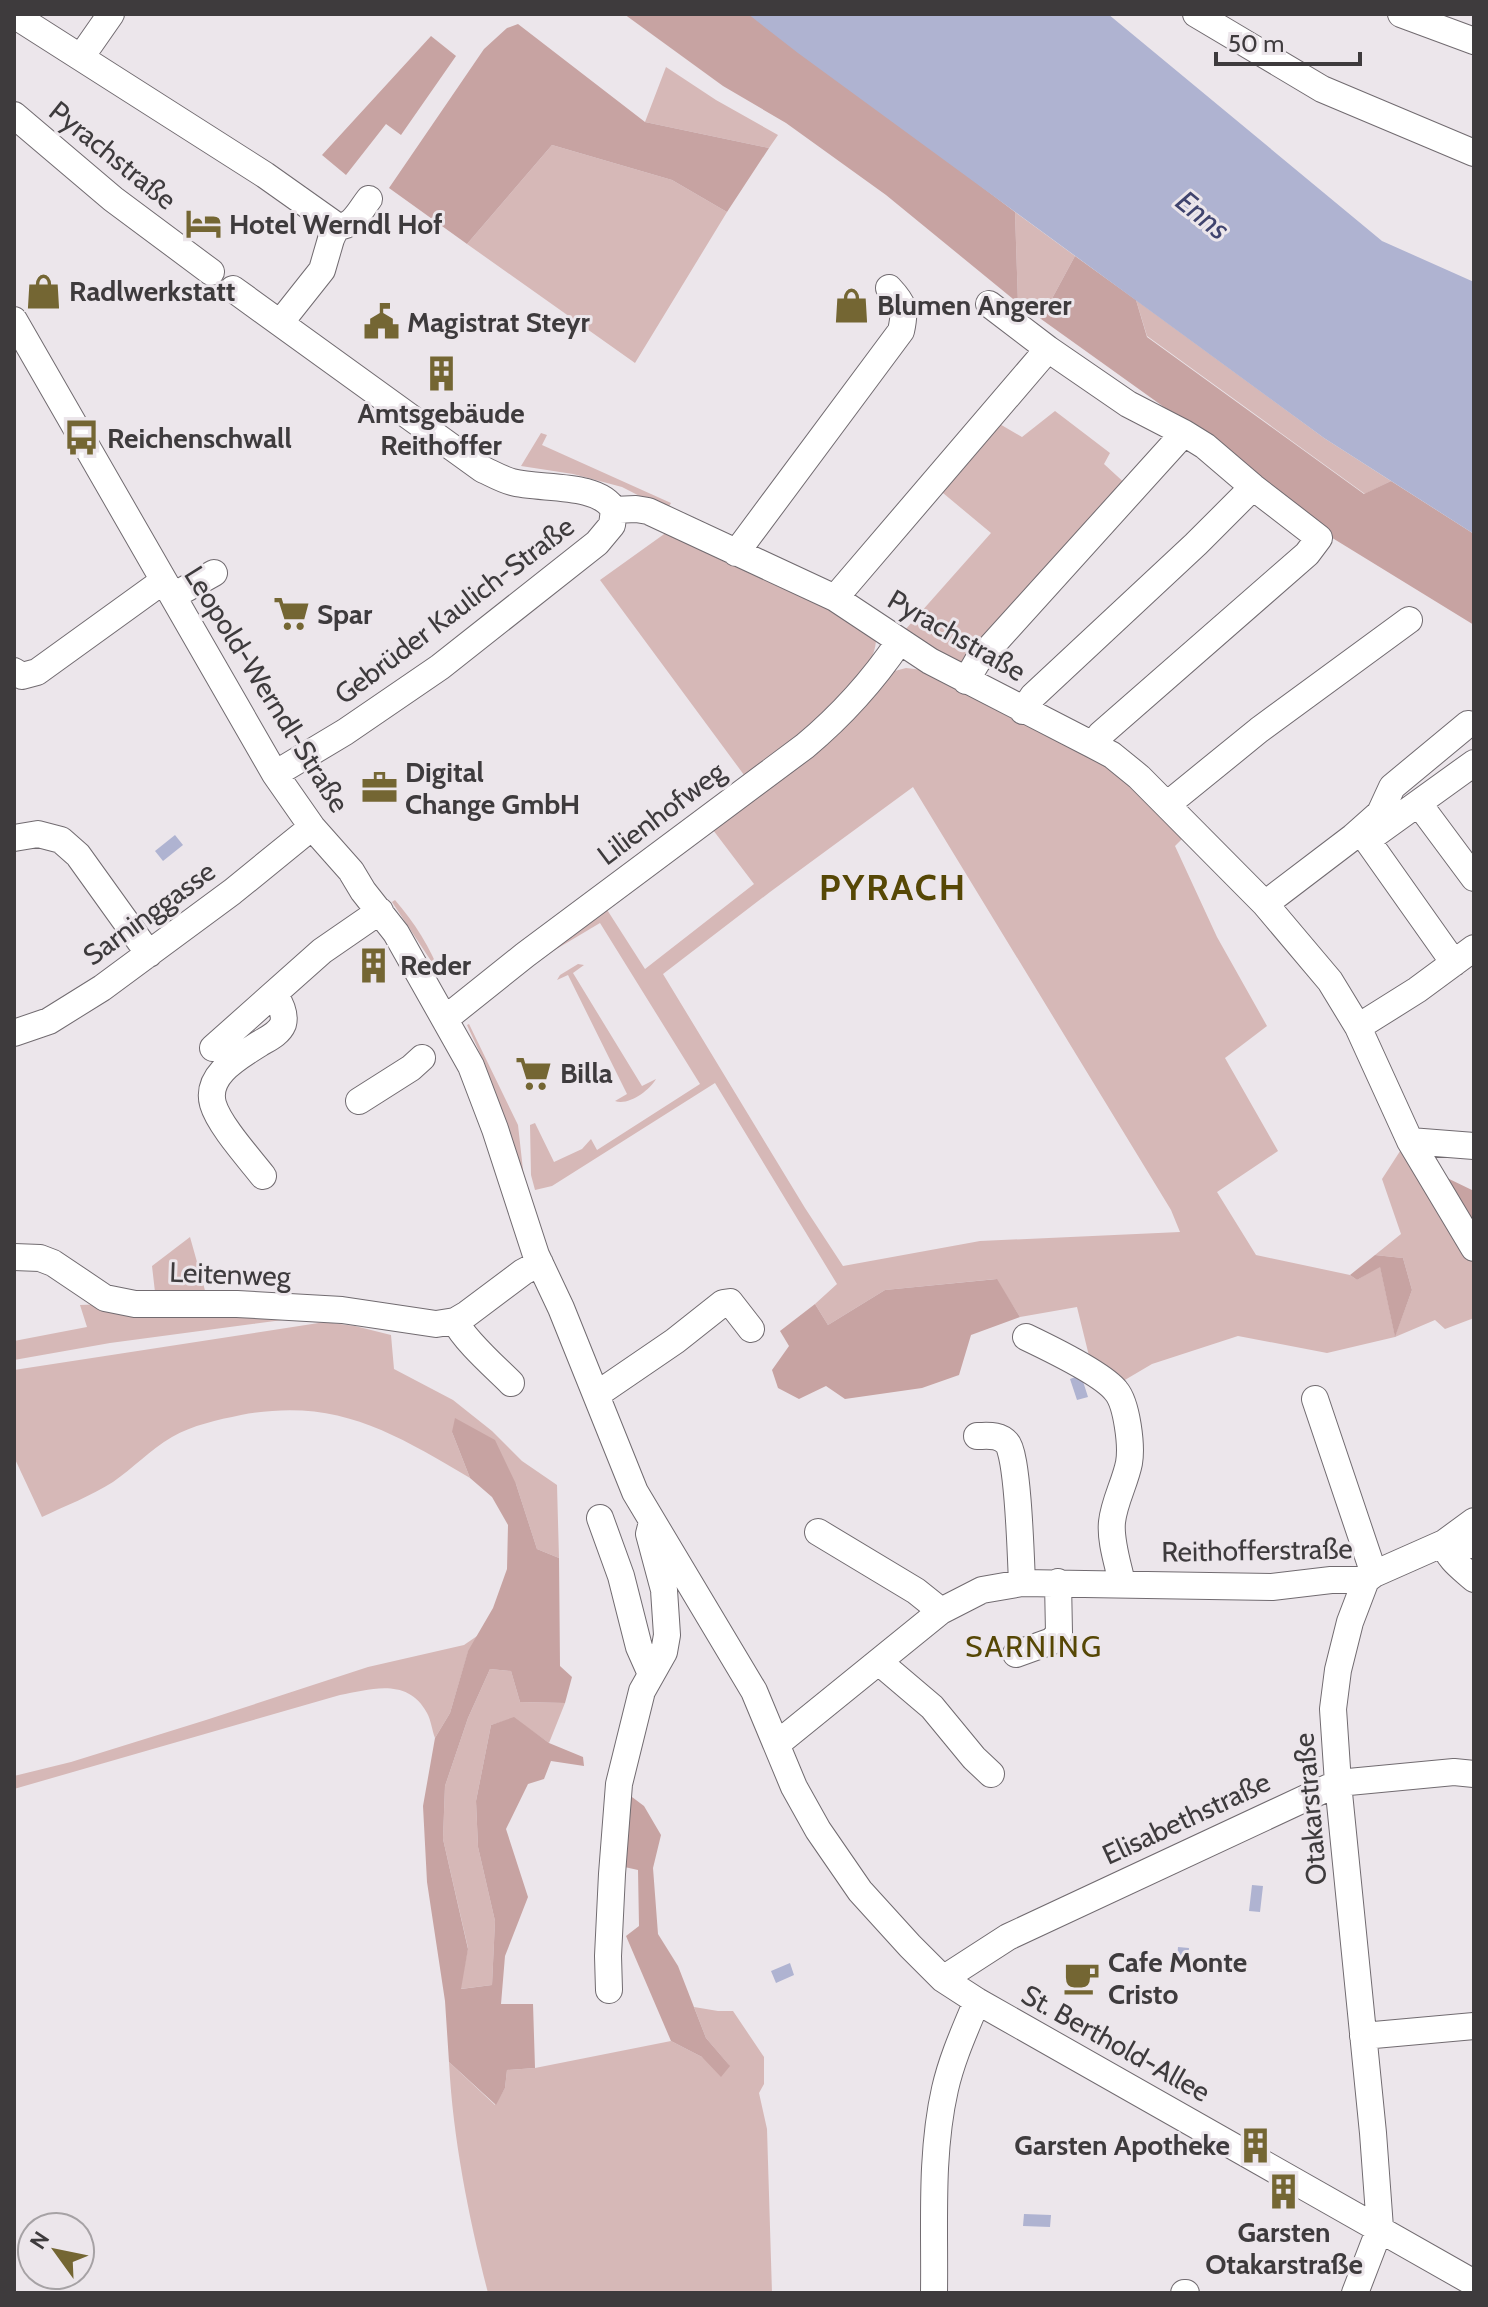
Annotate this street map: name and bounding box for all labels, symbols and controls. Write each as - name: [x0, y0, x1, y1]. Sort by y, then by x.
- scale bar: [1216, 16, 1360, 66]
- text: 50 m: [1228, 29, 1284, 58]
- street label: Pyrachstraße: [43, 93, 183, 217]
- water label: Enns: [1169, 182, 1237, 248]
- hotel icon: Hotel Werndl Hof: [184, 205, 222, 243]
- place label: Hotel Werndl Hof: [229, 207, 443, 241]
- shop icon: Radlwerkstatt: [24, 272, 62, 310]
- place label: Radlwerkstatt: [69, 274, 235, 308]
- shop icon: Blumen Angerer: [832, 286, 870, 324]
- place label: Blumen Angerer: [877, 288, 1072, 322]
- public building icon: Magistrat Steyr: [362, 303, 400, 341]
- place label: Magistrat Steyr: [407, 305, 590, 339]
- building icon: Amtsgebäude Reithoffer: [422, 354, 460, 392]
- place label: Amtsgebäude Reithoffer: [357, 396, 525, 462]
- bus stop icon: Reichenschwall: [62, 419, 100, 457]
- place label: Reichenschwall: [107, 421, 292, 455]
- street label: Gebrüder Kaulich-Straße: [328, 509, 580, 711]
- street label: Leopold-Werndl-Straße: [177, 560, 357, 818]
- street label: Pyrachstraße: [882, 582, 1032, 688]
- supermarket icon: Spar: [272, 595, 310, 633]
- place label: Spar: [317, 597, 373, 631]
- street label: Lilienhofweg: [591, 753, 732, 872]
- place label: Digital Change GmbH: [405, 755, 580, 821]
- office icon: Digital Change GmbH: [360, 769, 398, 807]
- street label: Sarninggasse: [76, 854, 222, 972]
- district label: PYRACH: [819, 865, 967, 909]
- building icon: Reder: [355, 946, 393, 984]
- place label: Reder: [400, 948, 472, 982]
- supermarket icon: Billa: [515, 1054, 553, 1092]
- place label: Billa: [560, 1056, 613, 1090]
- street label: Leitenweg: [169, 1255, 292, 1293]
- street label: Reithofferstraße: [1161, 1531, 1353, 1569]
- district label: SARNING: [965, 1628, 1103, 1665]
- street label: Otakarstraße: [1286, 1732, 1334, 1886]
- street label: Elisabethstraße: [1097, 1764, 1275, 1872]
- place label: Cafe Monte Cristo: [1108, 1945, 1247, 2011]
- cafe icon: Cafe Monte Cristo: [1063, 1959, 1101, 1997]
- street label: St. Berthold-Allee: [1016, 1977, 1216, 2109]
- building icon: Garsten Apotheke: [1237, 2126, 1275, 2164]
- place label: Garsten Apotheke: [1014, 2128, 1230, 2162]
- building icon: Garsten Otakarstraße: [1265, 2173, 1303, 2211]
- north arrow: [16, 2211, 96, 2291]
- place label: Garsten Otakarstraße: [1205, 2215, 1363, 2281]
- text: N: [24, 2227, 55, 2254]

